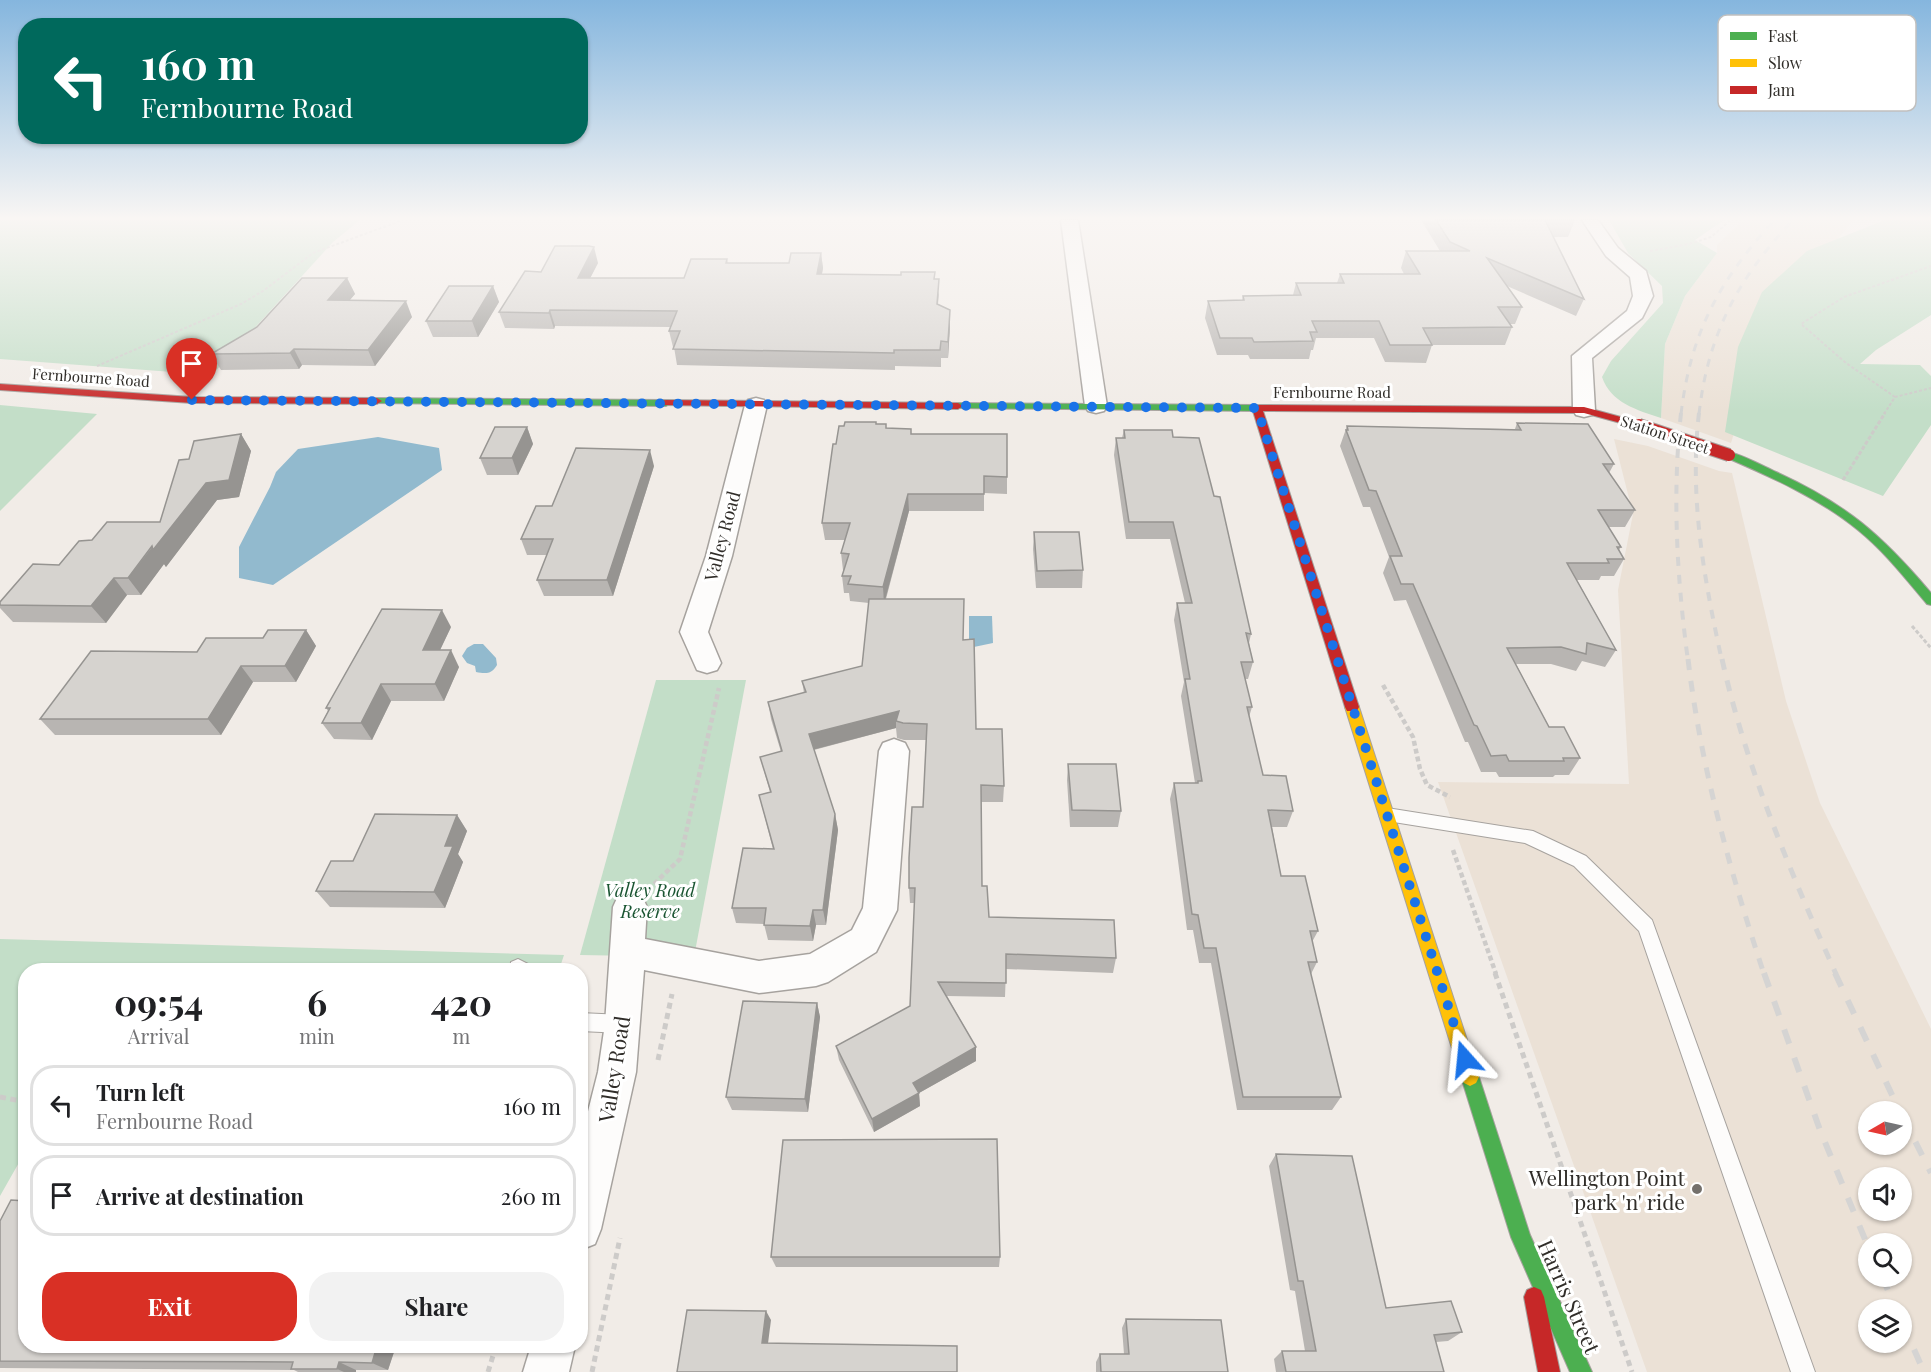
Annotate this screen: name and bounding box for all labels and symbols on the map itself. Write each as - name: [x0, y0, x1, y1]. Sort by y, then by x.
- legend: [1718, 15, 1916, 111]
- text: Fast: [1768, 25, 1798, 46]
- text: Slow: [1768, 52, 1803, 73]
- text: Jam: [1767, 79, 1795, 100]
- pin: [166, 338, 217, 400]
- street label: Fernbourne Road: [32, 363, 151, 391]
- street label: Fernbourne Road: [1273, 382, 1391, 402]
- street label: Station Street: [1618, 410, 1712, 458]
- street label: Valley Road: [698, 488, 746, 585]
- park label: Valley Road Reserve: [605, 878, 697, 923]
- street label: Valley Road: [591, 1014, 635, 1125]
- position arrow: [1433, 1027, 1497, 1091]
- north arrow: [1858, 1101, 1912, 1155]
- place label: Wellington Point park 'n' ride: [1528, 1163, 1686, 1215]
- marker: Wellington Point park 'n' ride: [1690, 1182, 1704, 1196]
- street label: Harris Street: [1532, 1235, 1608, 1358]

